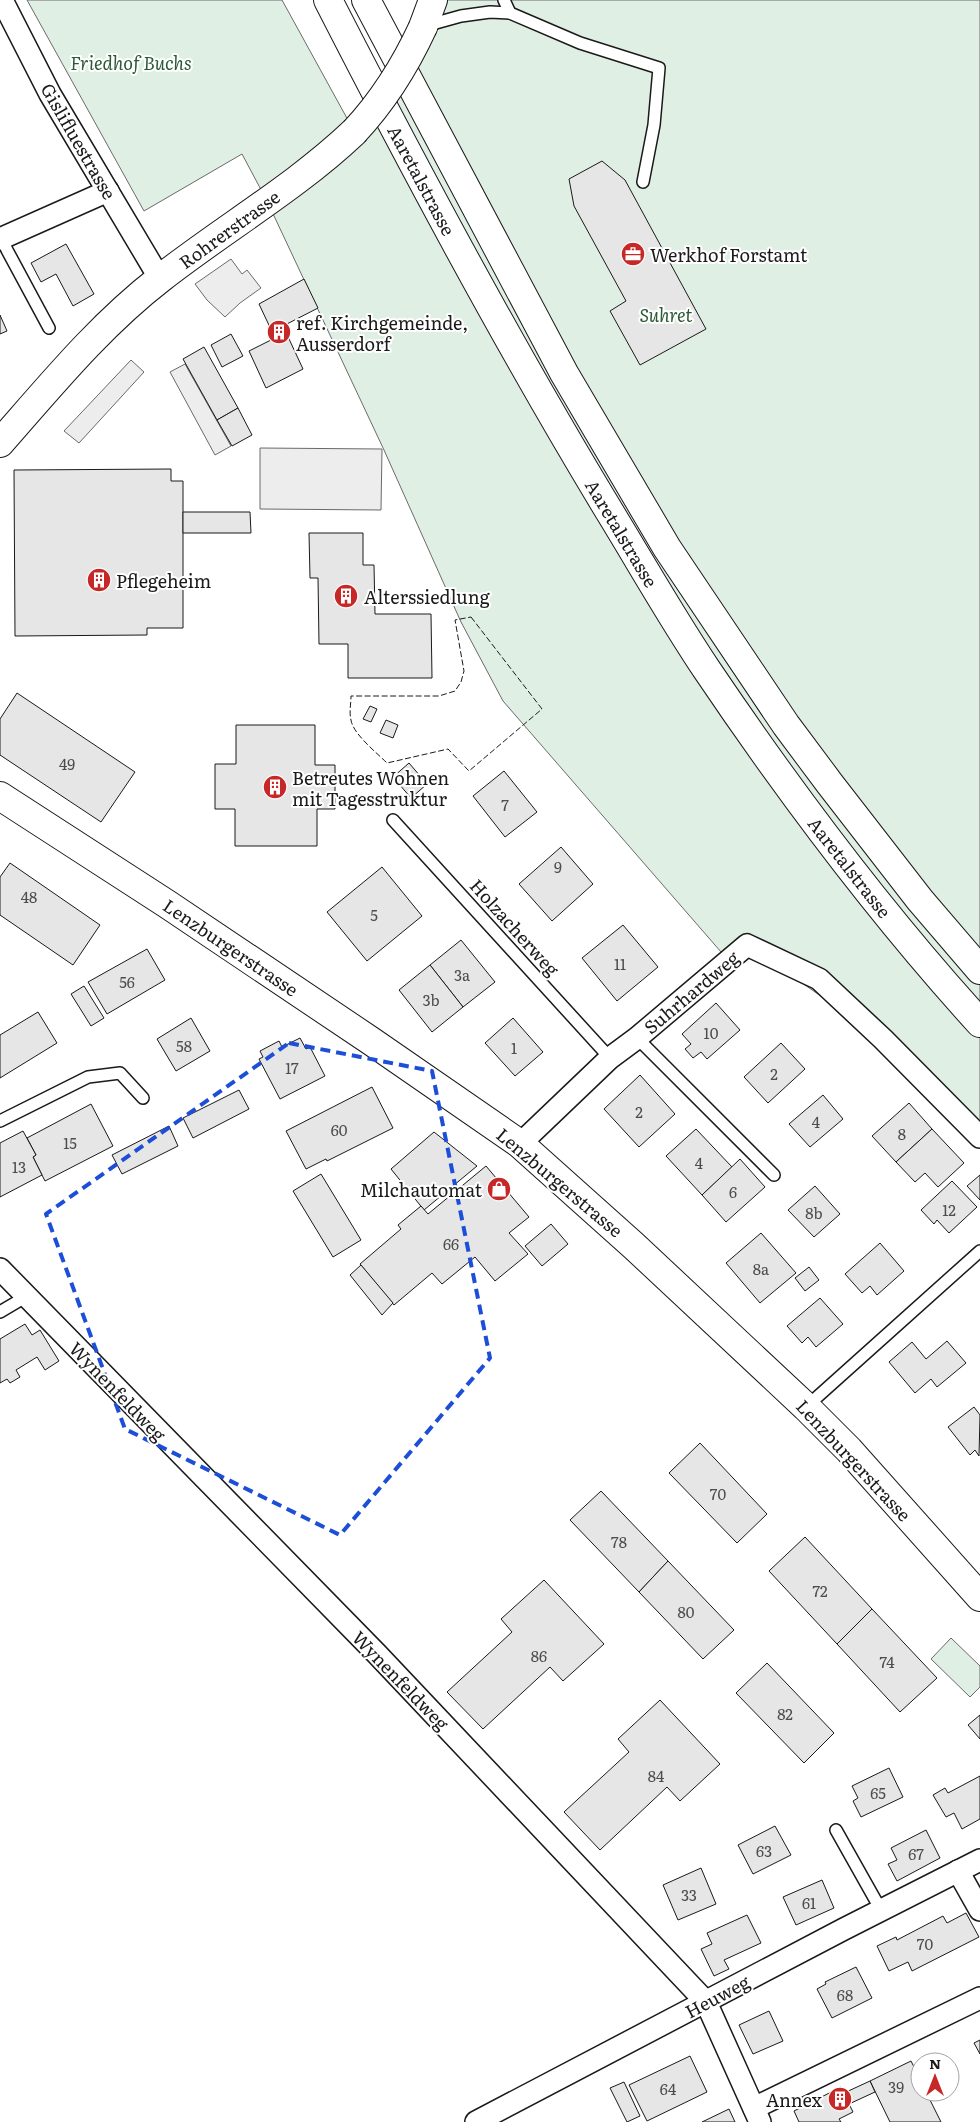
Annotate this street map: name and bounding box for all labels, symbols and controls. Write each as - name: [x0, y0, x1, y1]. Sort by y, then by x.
- park label: Friedhof Buchs: [70, 49, 192, 76]
- street label: Gislifluestrasse: [35, 78, 123, 204]
- street label: Aaretalstrasse: [382, 120, 462, 240]
- street label: Rohrerstrasse: [173, 183, 285, 275]
- office icon: Werkhof Forstamt: [620, 241, 646, 267]
- place label: Werkhof Forstamt: [650, 241, 808, 268]
- park label: Suhret: [639, 301, 693, 328]
- place label: ref. Kirchgemeinde, Ausserdorf: [296, 309, 468, 357]
- building icon: ref. Kirchgemeinde, Ausserdorf: [266, 319, 292, 345]
- street label: Aaretalstrasse: [579, 474, 665, 592]
- building icon: Pflegeheim: [86, 567, 112, 593]
- place label: Pflegeheim: [116, 567, 211, 594]
- building icon: Alterssiedlung: [333, 583, 359, 609]
- place label: Alterssiedlung: [364, 583, 491, 610]
- house number: 49: [59, 752, 75, 775]
- place label: Betreutes Wohnen mit Tagesstruktur: [292, 764, 449, 812]
- building icon: Betreutes Wohnen mit Tagesstruktur: [262, 774, 288, 800]
- house number: 7: [501, 793, 509, 816]
- street label: Aaretalstrasse: [802, 811, 898, 923]
- house number: 9: [554, 855, 562, 878]
- street label: Holzacherweg: [464, 872, 567, 982]
- house number: 48: [21, 885, 37, 908]
- street label: Lenzburgerstrasse: [158, 892, 304, 1002]
- house number: 5: [370, 903, 378, 926]
- street label: Suhrhardweg: [638, 943, 745, 1040]
- house number: 11: [614, 952, 626, 975]
- house number: 3a: [454, 963, 471, 986]
- house number: 56: [119, 970, 135, 993]
- house number: 3b: [422, 988, 440, 1011]
- house number: 10: [704, 1021, 719, 1044]
- house number: 58: [176, 1034, 192, 1057]
- house number: 1: [511, 1036, 517, 1059]
- house number: 17: [285, 1056, 299, 1079]
- house number: 2: [770, 1062, 778, 1085]
- house number: 2: [635, 1100, 643, 1123]
- house number: 4: [812, 1110, 820, 1133]
- house number: 60: [331, 1118, 348, 1141]
- street label: Lenzburgerstrasse: [491, 1121, 629, 1243]
- house number: 8: [898, 1122, 906, 1145]
- house number: 15: [63, 1131, 77, 1154]
- house number: 4: [695, 1151, 703, 1174]
- house number: 13: [12, 1155, 26, 1178]
- place label: Milchautomat: [360, 1176, 483, 1203]
- shop icon: Milchautomat: [486, 1176, 512, 1202]
- house number: 6: [729, 1180, 737, 1203]
- house number: 12: [942, 1198, 956, 1221]
- house number: 8b: [805, 1201, 823, 1224]
- house number: 66: [443, 1232, 459, 1255]
- house number: 8a: [753, 1257, 770, 1280]
- street label: Wynenfeldweg: [63, 1335, 173, 1448]
- street label: Lenzburgerstrasse: [790, 1393, 918, 1527]
- house number: 70: [710, 1482, 726, 1505]
- house number: 78: [611, 1530, 627, 1553]
- house number: 72: [812, 1579, 828, 1602]
- house number: 80: [678, 1600, 695, 1623]
- street label: Wynenfeldweg: [346, 1624, 456, 1737]
- house number: 86: [531, 1644, 547, 1667]
- house number: 74: [880, 1650, 894, 1673]
- house number: 82: [777, 1702, 793, 1725]
- house number: 84: [648, 1764, 664, 1787]
- house number: 65: [870, 1781, 886, 1804]
- house number: 63: [756, 1839, 772, 1862]
- house number: 67: [908, 1842, 924, 1865]
- house number: 33: [681, 1883, 697, 1906]
- house number: 61: [802, 1891, 816, 1914]
- house number: 70: [917, 1932, 933, 1955]
- street label: Heuweg: [680, 1967, 755, 2024]
- house number: 68: [837, 1983, 853, 2006]
- north arrow: [910, 2052, 960, 2102]
- text: N: [929, 2053, 941, 2073]
- house number: 39: [888, 2075, 904, 2098]
- house number: 64: [660, 2077, 676, 2100]
- place label: Annex: [766, 2086, 823, 2113]
- building icon: Annex: [827, 2086, 853, 2112]

